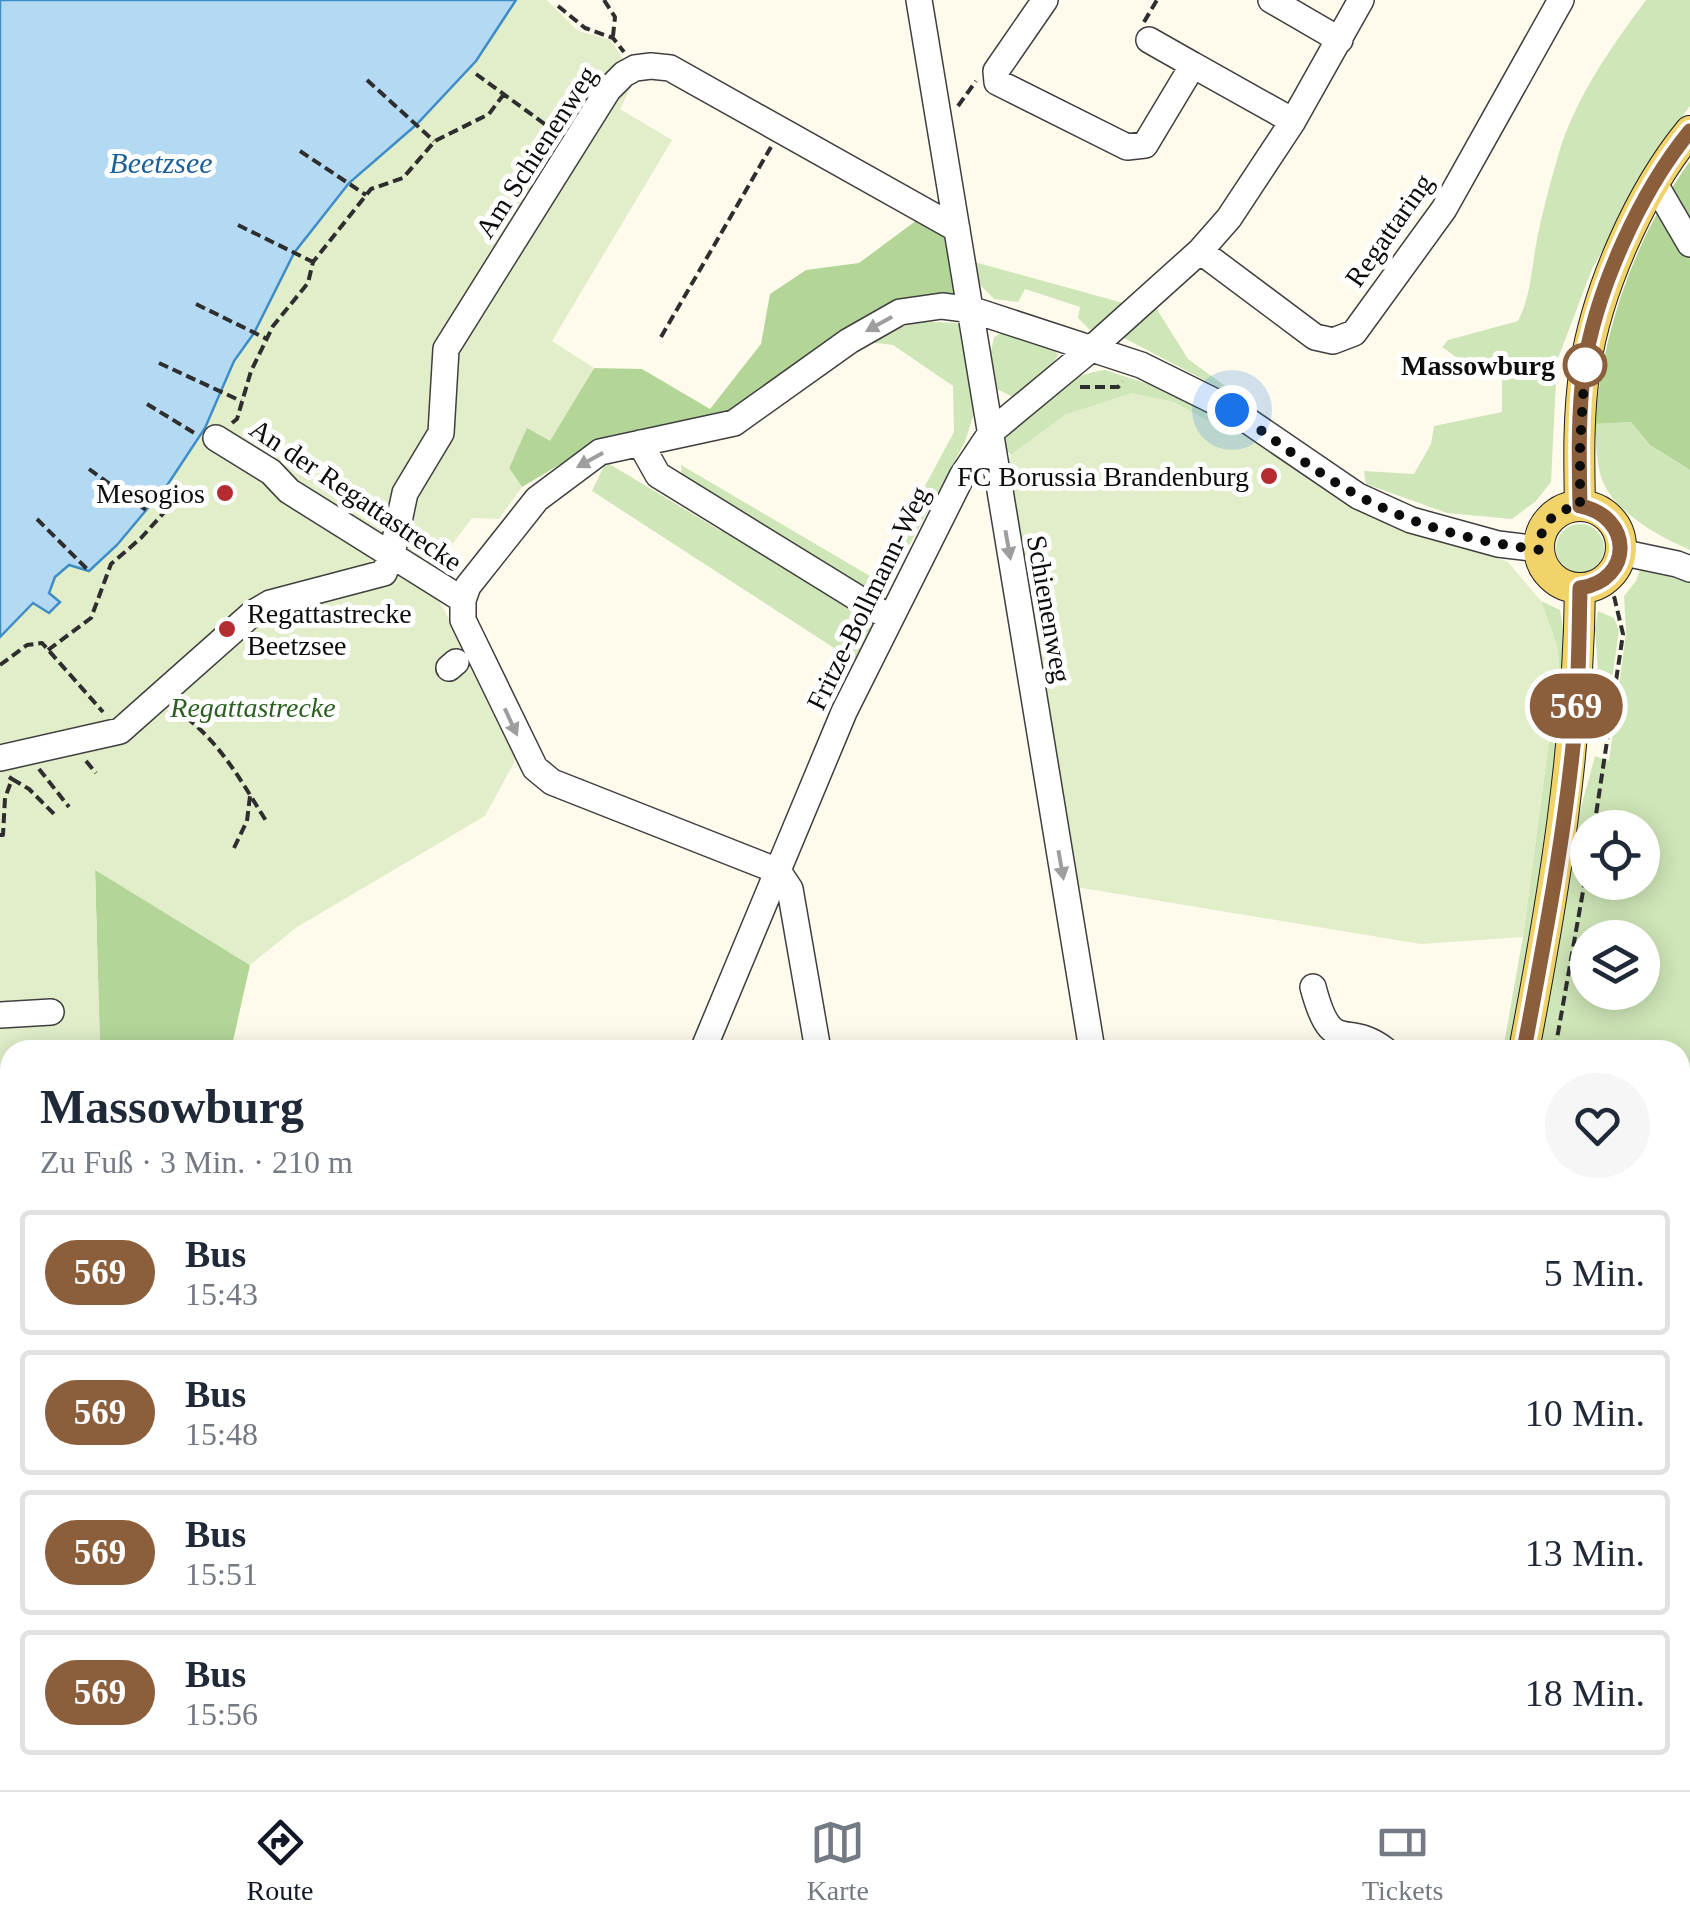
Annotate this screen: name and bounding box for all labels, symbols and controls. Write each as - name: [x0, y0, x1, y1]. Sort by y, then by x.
- street label: Am Schienenweg: [469, 60, 603, 244]
- water label: Beetzsee: [109, 146, 213, 179]
- street label: Regattaring: [1339, 168, 1439, 292]
- one-way arrow: [865, 315, 893, 333]
- marker: Massowburg: [1564, 344, 1606, 386]
- place label: Massowburg: [1401, 350, 1555, 381]
- your location: [1207, 385, 1257, 435]
- street label: An der Regattastrecke: [244, 413, 468, 577]
- one-way arrow: [576, 450, 604, 468]
- place label: FC Borussia Brandenburg: [957, 461, 1249, 492]
- marker: FC Borussia Brandenburg: [1258, 465, 1280, 487]
- place label: Mesogios: [96, 478, 205, 509]
- street label: Fritze-Bollmann-Weg: [800, 481, 936, 715]
- marker: Mesogios: [214, 482, 236, 504]
- one-way arrow: [1000, 529, 1016, 561]
- street label: Schienenweg: [1021, 533, 1077, 685]
- place label: Regattastrecke Beetzsee: [247, 598, 412, 661]
- marker: Regattastrecke Beetzsee: [216, 618, 238, 640]
- line badge: 569: [1518, 674, 1634, 738]
- text: 569: [1550, 687, 1602, 726]
- park label: Regattastrecke: [169, 692, 336, 723]
- one-way arrow: [503, 708, 520, 737]
- map controls: [1570, 810, 1660, 1010]
- button: locate: [1570, 810, 1660, 900]
- one-way arrow: [1054, 850, 1069, 881]
- button: layers: [1570, 920, 1660, 1010]
- button: heart: [1545, 1073, 1650, 1178]
- text: Massowburg: [40, 1080, 304, 1133]
- text: Zu Fuß · 3 Min. · 210 m: [40, 1144, 353, 1180]
- text: Bus: [185, 1233, 246, 1275]
- text: 5 Min.: [1544, 1252, 1645, 1294]
- text: 569: [74, 1253, 126, 1292]
- text: 15:43: [185, 1276, 258, 1312]
- text: Bus: [185, 1373, 246, 1415]
- text: 10 Min.: [1525, 1392, 1645, 1434]
- text: 569: [74, 1393, 126, 1432]
- text: 15:48: [185, 1416, 258, 1452]
- text: Bus: [185, 1513, 246, 1555]
- text: 13 Min.: [1525, 1532, 1645, 1574]
- text: 569: [74, 1533, 126, 1572]
- text: 15:51: [185, 1556, 258, 1592]
- text: Bus: [185, 1653, 246, 1695]
- text: 18 Min.: [1525, 1672, 1645, 1714]
- text: 569: [74, 1673, 126, 1712]
- text: 15:56: [185, 1696, 258, 1732]
- tab: Route: [247, 1815, 313, 1907]
- tab: Karte: [807, 1815, 869, 1907]
- tab: Tickets: [1362, 1815, 1443, 1907]

